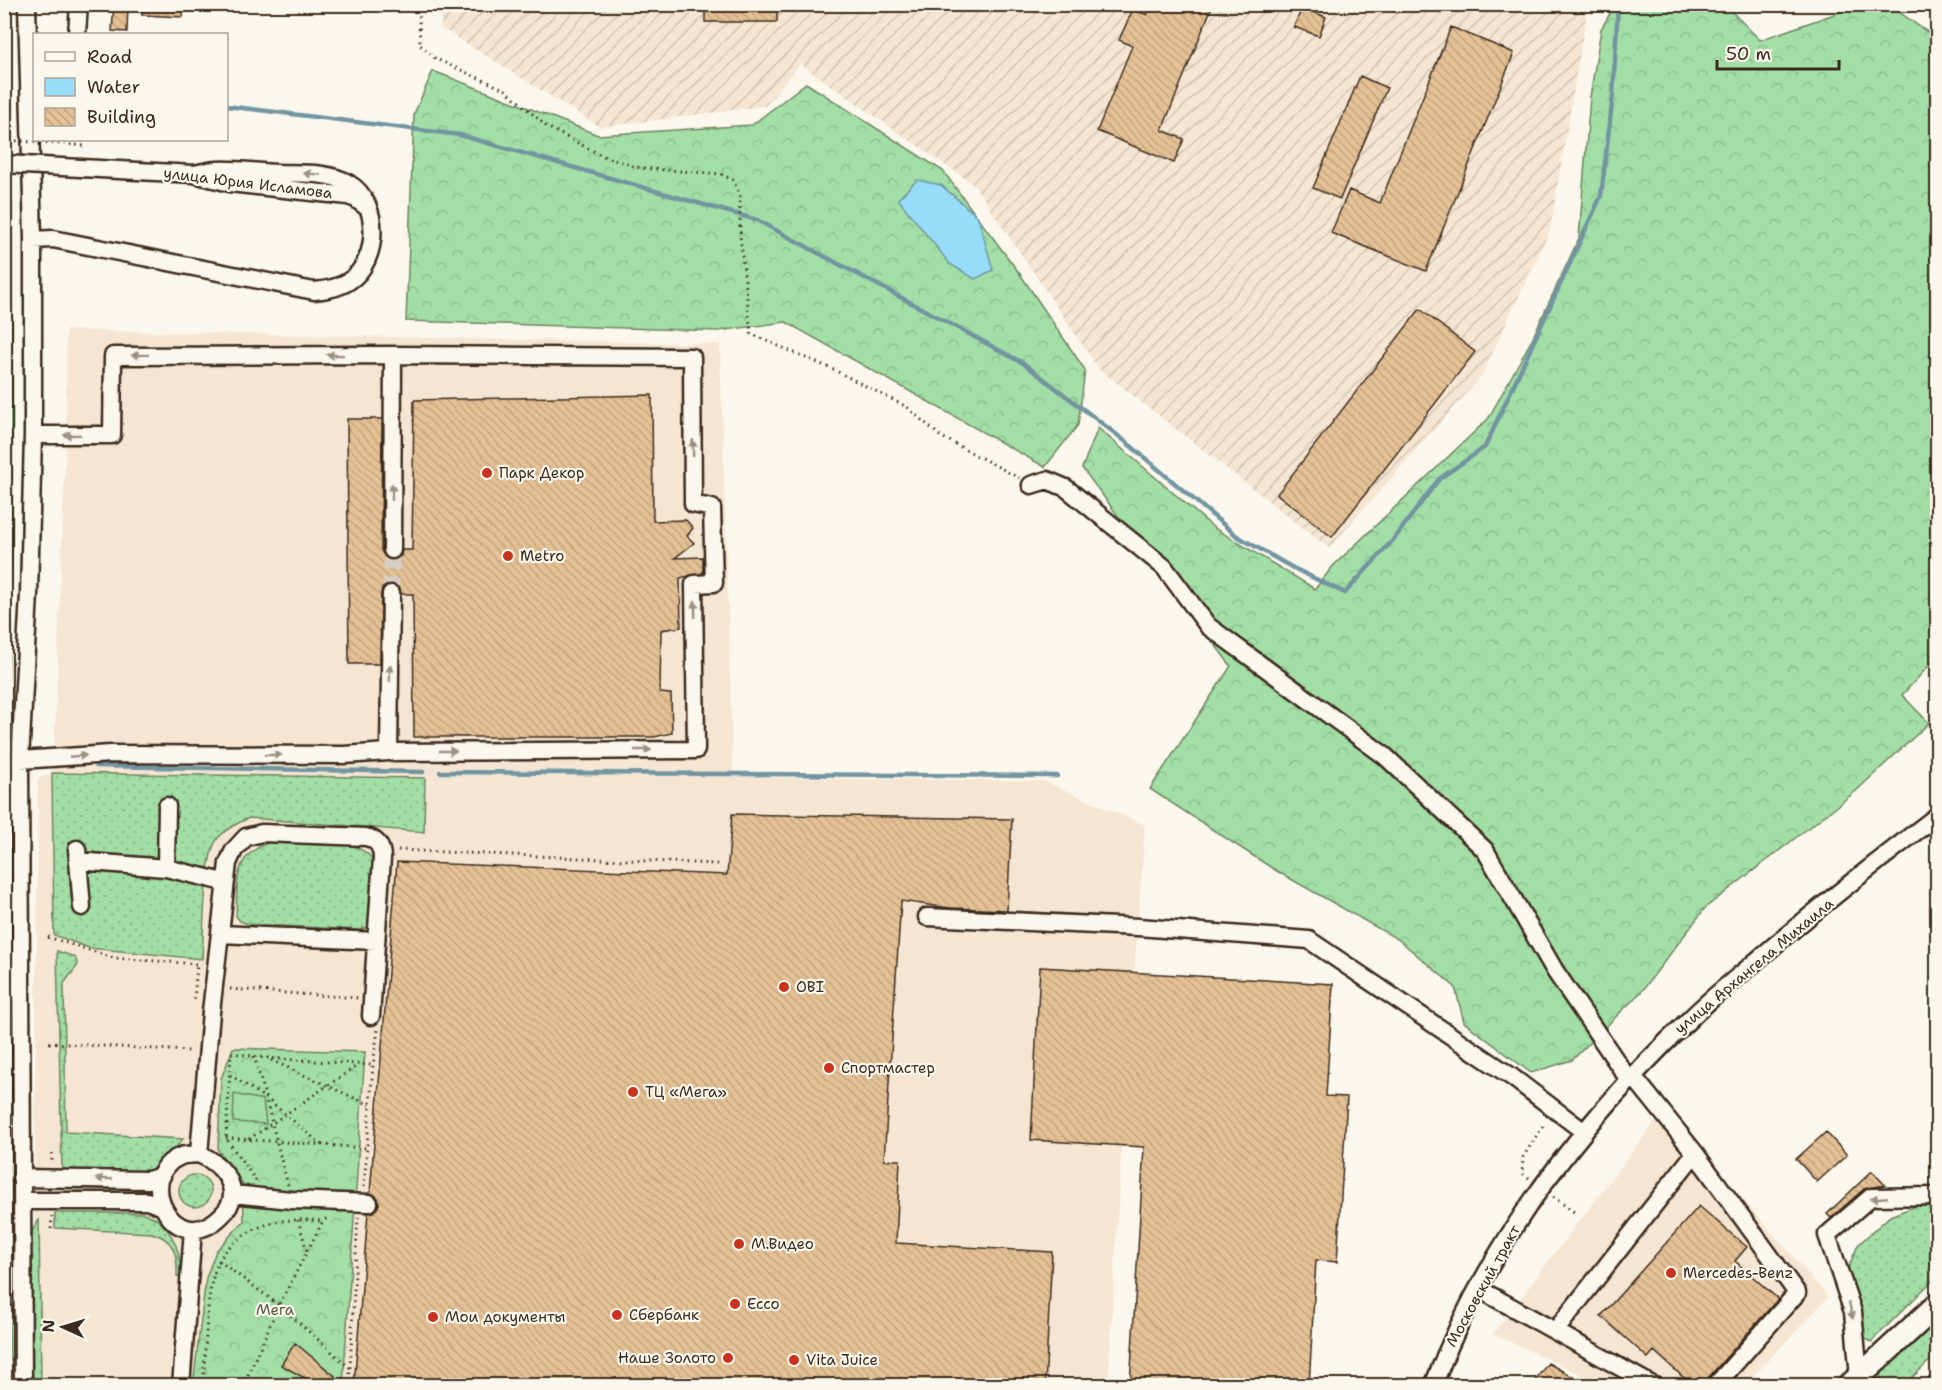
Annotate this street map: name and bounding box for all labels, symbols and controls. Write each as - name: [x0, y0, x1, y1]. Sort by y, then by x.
- legend: [33, 33, 228, 141]
- scale bar: [1717, 33, 1838, 71]
- text: 50 m: [1726, 42, 1771, 66]
- text: Road: [87, 45, 132, 69]
- text: Water: [87, 75, 140, 99]
- text: Building: [87, 105, 156, 129]
- street label: улица Юрия Исламова: [162, 163, 334, 203]
- one-way arrow: [302, 170, 321, 179]
- one-way arrow: [325, 350, 344, 360]
- one-way arrow: [130, 351, 149, 360]
- one-way arrow: [63, 431, 82, 440]
- one-way arrow: [688, 439, 698, 458]
- place label: Парк Декор: [499, 463, 584, 483]
- marker: Парк Декор: [480, 466, 494, 480]
- one-way arrow: [388, 482, 397, 501]
- place label: Metro: [520, 546, 564, 566]
- marker: Metro: [501, 549, 515, 563]
- one-way arrow: [690, 599, 700, 618]
- one-way arrow: [385, 663, 395, 682]
- one-way arrow: [633, 745, 652, 755]
- one-way arrow: [438, 746, 457, 756]
- one-way arrow: [264, 750, 283, 759]
- one-way arrow: [69, 751, 88, 761]
- street label: улица Архангела Михаила: [1670, 893, 1838, 1038]
- place label: OBI: [796, 977, 824, 997]
- marker: OBI: [777, 980, 791, 994]
- place label: Спортмастер: [841, 1058, 935, 1078]
- marker: Спортмастер: [822, 1061, 836, 1075]
- place label: ТЦ «Мега»: [645, 1082, 727, 1102]
- marker: ТЦ «Мега»: [626, 1085, 640, 1099]
- one-way arrow: [94, 1174, 113, 1184]
- one-way arrow: [1870, 1193, 1889, 1202]
- street label: Московский тракт: [1441, 1221, 1525, 1350]
- place label: М.Видео: [751, 1234, 814, 1254]
- marker: М.Видео: [732, 1237, 746, 1251]
- place label: Mercedes-Benz: [1683, 1263, 1793, 1283]
- marker: Mercedes-Benz: [1664, 1266, 1678, 1280]
- place label: Ecco: [747, 1294, 780, 1314]
- north arrow: [33, 1297, 93, 1357]
- marker: Ecco: [728, 1297, 742, 1311]
- park label: Мега: [256, 1300, 295, 1320]
- one-way arrow: [1847, 1301, 1856, 1320]
- place label: Сбербанк: [629, 1305, 699, 1325]
- place label: Мои документы: [445, 1307, 566, 1327]
- marker: Сбербанк: [610, 1308, 624, 1322]
- marker: Мои документы: [426, 1310, 440, 1324]
- text: N: [38, 1319, 59, 1333]
- place label: Наше Золото: [618, 1348, 716, 1368]
- place label: Vita Juice: [806, 1350, 878, 1370]
- marker: Наше Золото: [721, 1351, 735, 1365]
- marker: Vita Juice: [787, 1353, 801, 1367]

